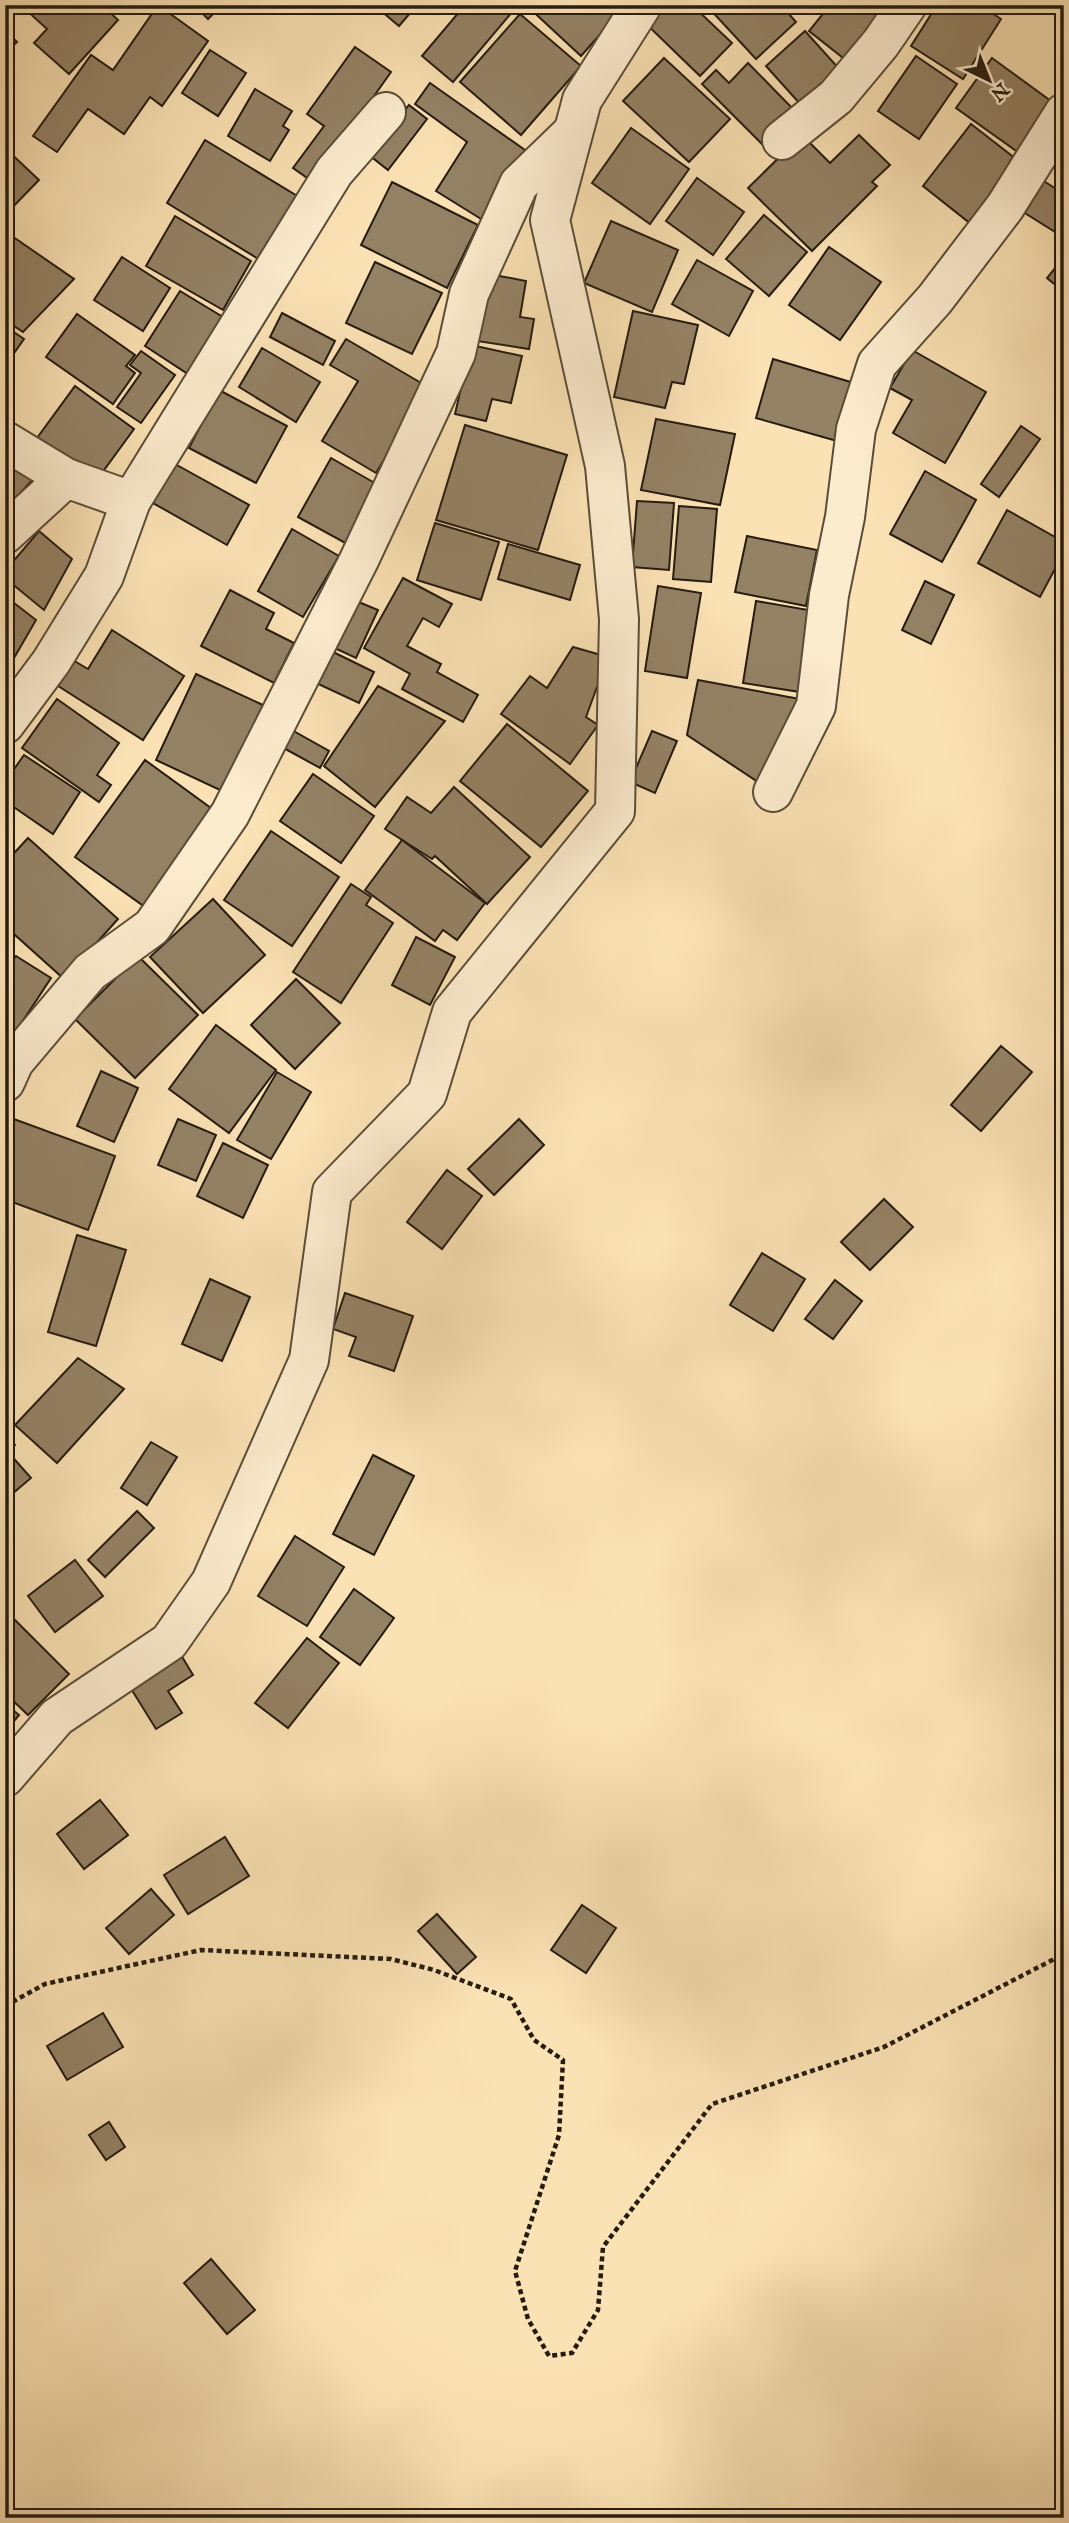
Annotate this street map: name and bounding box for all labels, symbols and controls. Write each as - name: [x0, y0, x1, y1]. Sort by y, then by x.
- north arrow: [954, 46, 1024, 116]
- text: N: [985, 76, 1014, 106]

